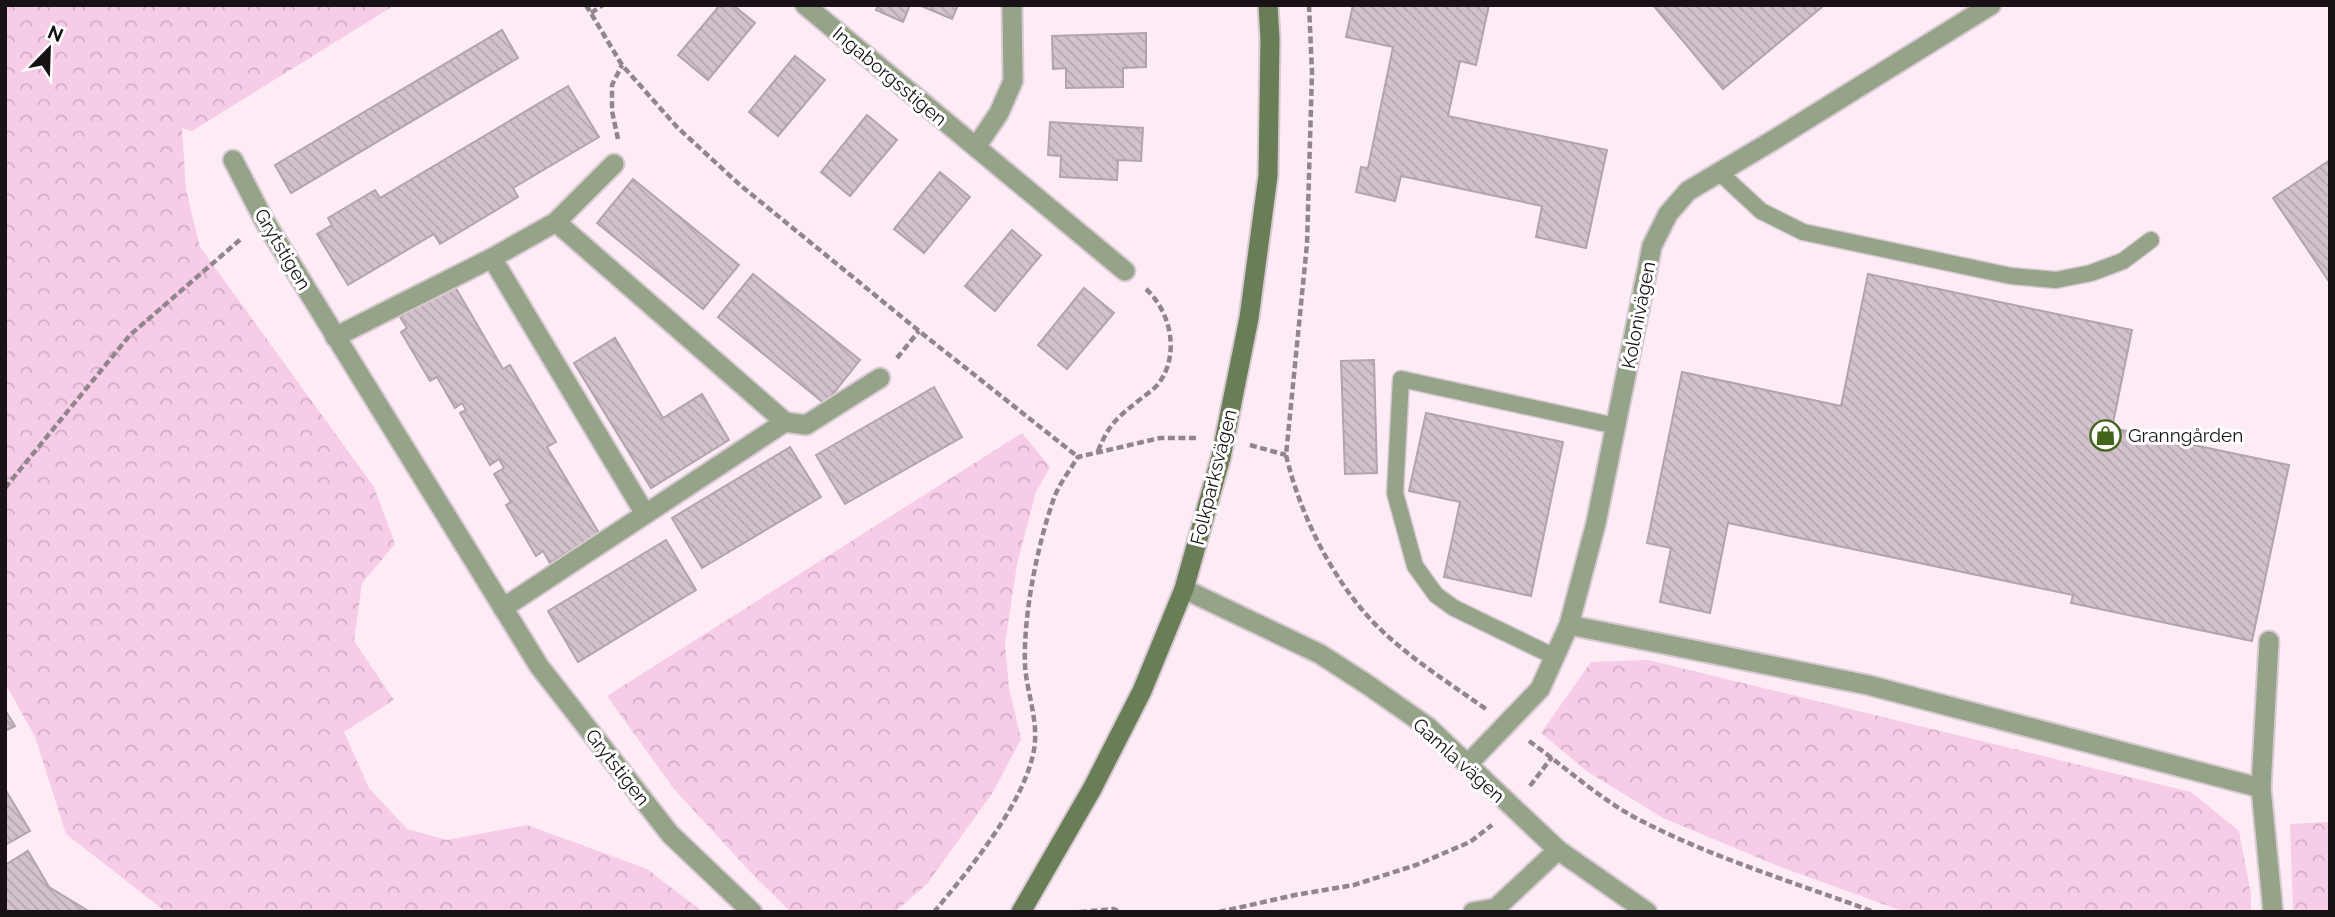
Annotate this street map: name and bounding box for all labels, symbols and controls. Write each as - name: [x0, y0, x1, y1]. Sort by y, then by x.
- north arrow: [14, 14, 84, 84]
- text: N: [45, 20, 67, 46]
- street label: Ingaborgsstigen: [829, 22, 951, 130]
- street label: Grytstigen: [250, 205, 316, 293]
- street label: Kolonivägen: [1617, 259, 1659, 371]
- street label: Folkparksvägen: [1185, 407, 1241, 547]
- shop icon: Granngården: [2088, 418, 2122, 452]
- place label: Granngården: [2128, 424, 2243, 446]
- street label: Gamla vägen: [1409, 713, 1509, 807]
- street label: Grytstigen: [581, 725, 655, 809]

